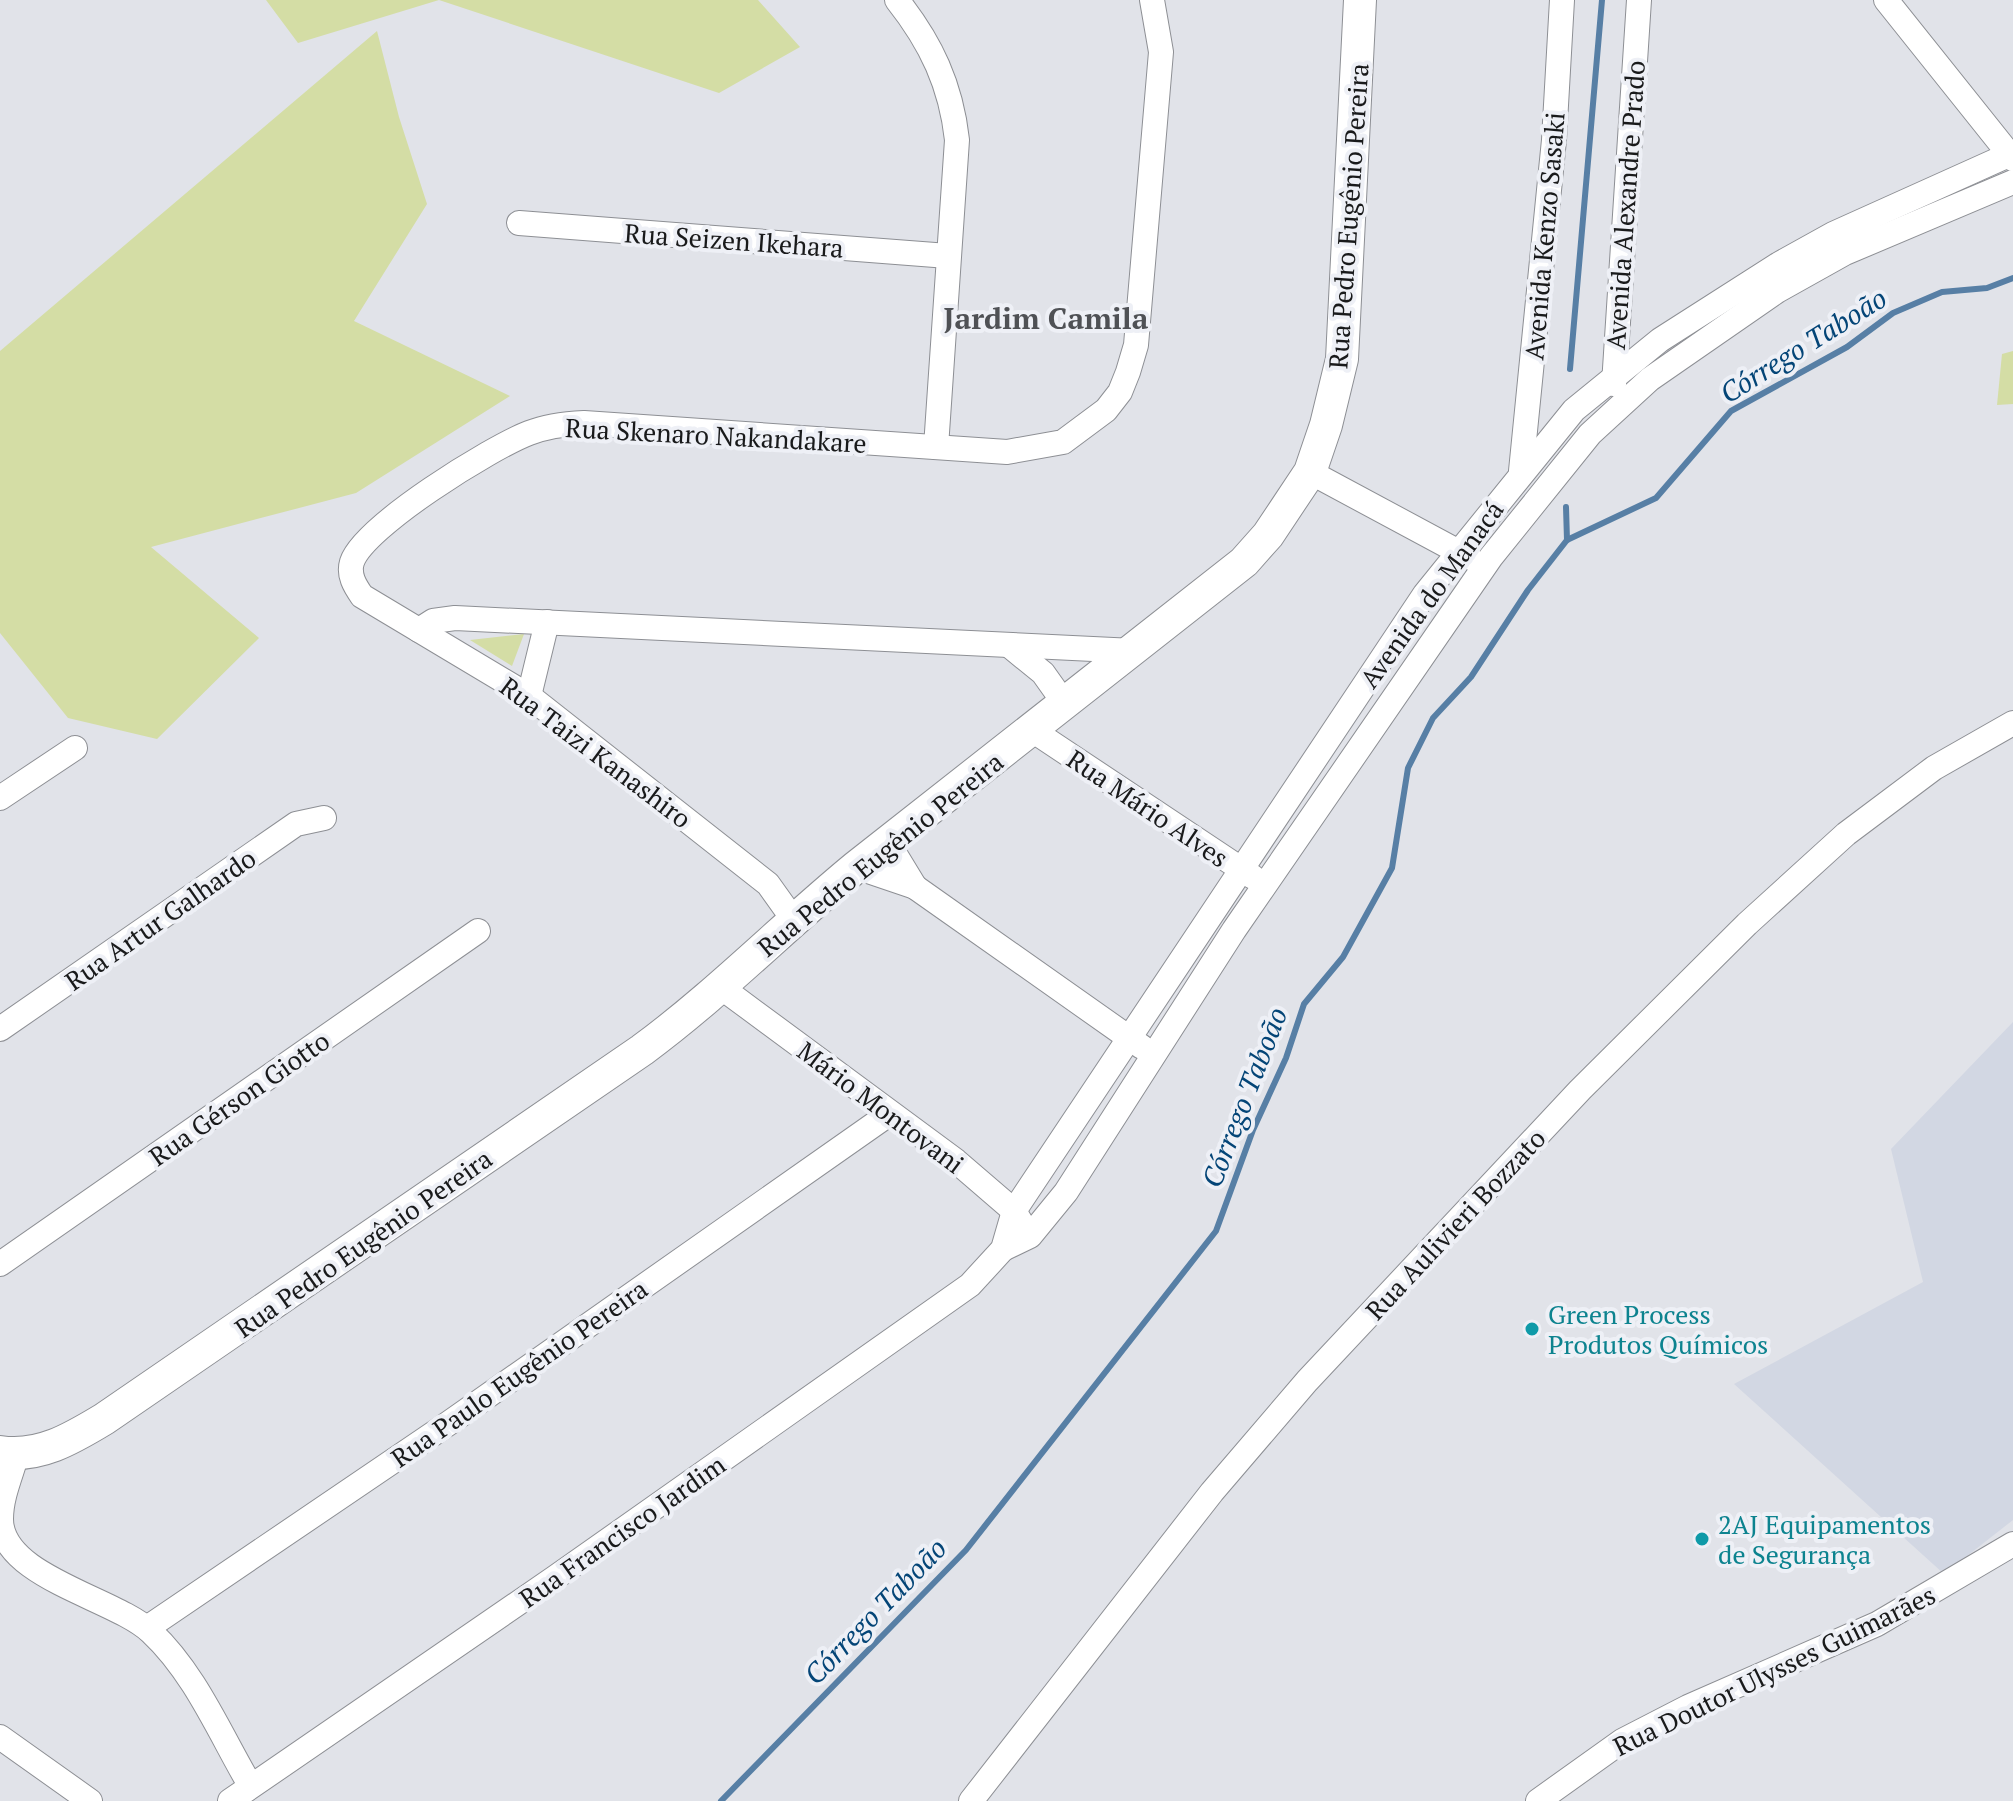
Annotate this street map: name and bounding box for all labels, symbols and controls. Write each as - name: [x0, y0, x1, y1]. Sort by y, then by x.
- street label: Avenida Alexandre Prado: [1598, 59, 1652, 351]
- street label: Rua Pedro Eugênio Pereira: [1320, 62, 1376, 370]
- street label: Avenida Kenzo Sasaki: [1516, 111, 1572, 361]
- street label: Rua Seizen Ikehara: [623, 215, 845, 265]
- water label: Córrego Taboão: [1713, 279, 1893, 411]
- district label: Jardim Camila: [944, 298, 1149, 338]
- street label: Rua Skenaro Nakandakare: [564, 410, 868, 460]
- street label: Avenida do Manacá: [1352, 494, 1510, 694]
- street label: Rua Taizi Kanashiro: [493, 669, 699, 835]
- street label: Rua Mário Alves: [1061, 742, 1235, 874]
- street label: Rua Pedro Eugênio Pereira: [750, 744, 1010, 964]
- street label: Rua Artur Galhardo: [58, 841, 262, 997]
- water label: Córrego Taboão: [1193, 1002, 1295, 1192]
- street label: Rua Gérson Giotto: [142, 1023, 336, 1173]
- street label: Mário Montovani: [791, 1033, 971, 1181]
- street label: Rua Aulivieri Bozzato: [1358, 1121, 1552, 1327]
- street label: Rua Pedro Eugênio Pereira: [228, 1141, 498, 1345]
- street label: Rua Paulo Eugênio Pereira: [384, 1271, 654, 1475]
- place label: Green Process Produtos Químicos: [1548, 1297, 1768, 1361]
- marker: Green Process Produtos Químicos: [1523, 1320, 1541, 1338]
- street label: Rua Francisco Jardim: [512, 1447, 732, 1615]
- place label: 2AJ Equipamentos de Segurança: [1718, 1507, 1931, 1571]
- water label: Córrego Taboão: [796, 1530, 954, 1692]
- marker: 2AJ Equipamentos de Segurança: [1693, 1530, 1711, 1548]
- street label: Rua Doutor Ulysses Guimarães: [1607, 1577, 1941, 1763]

